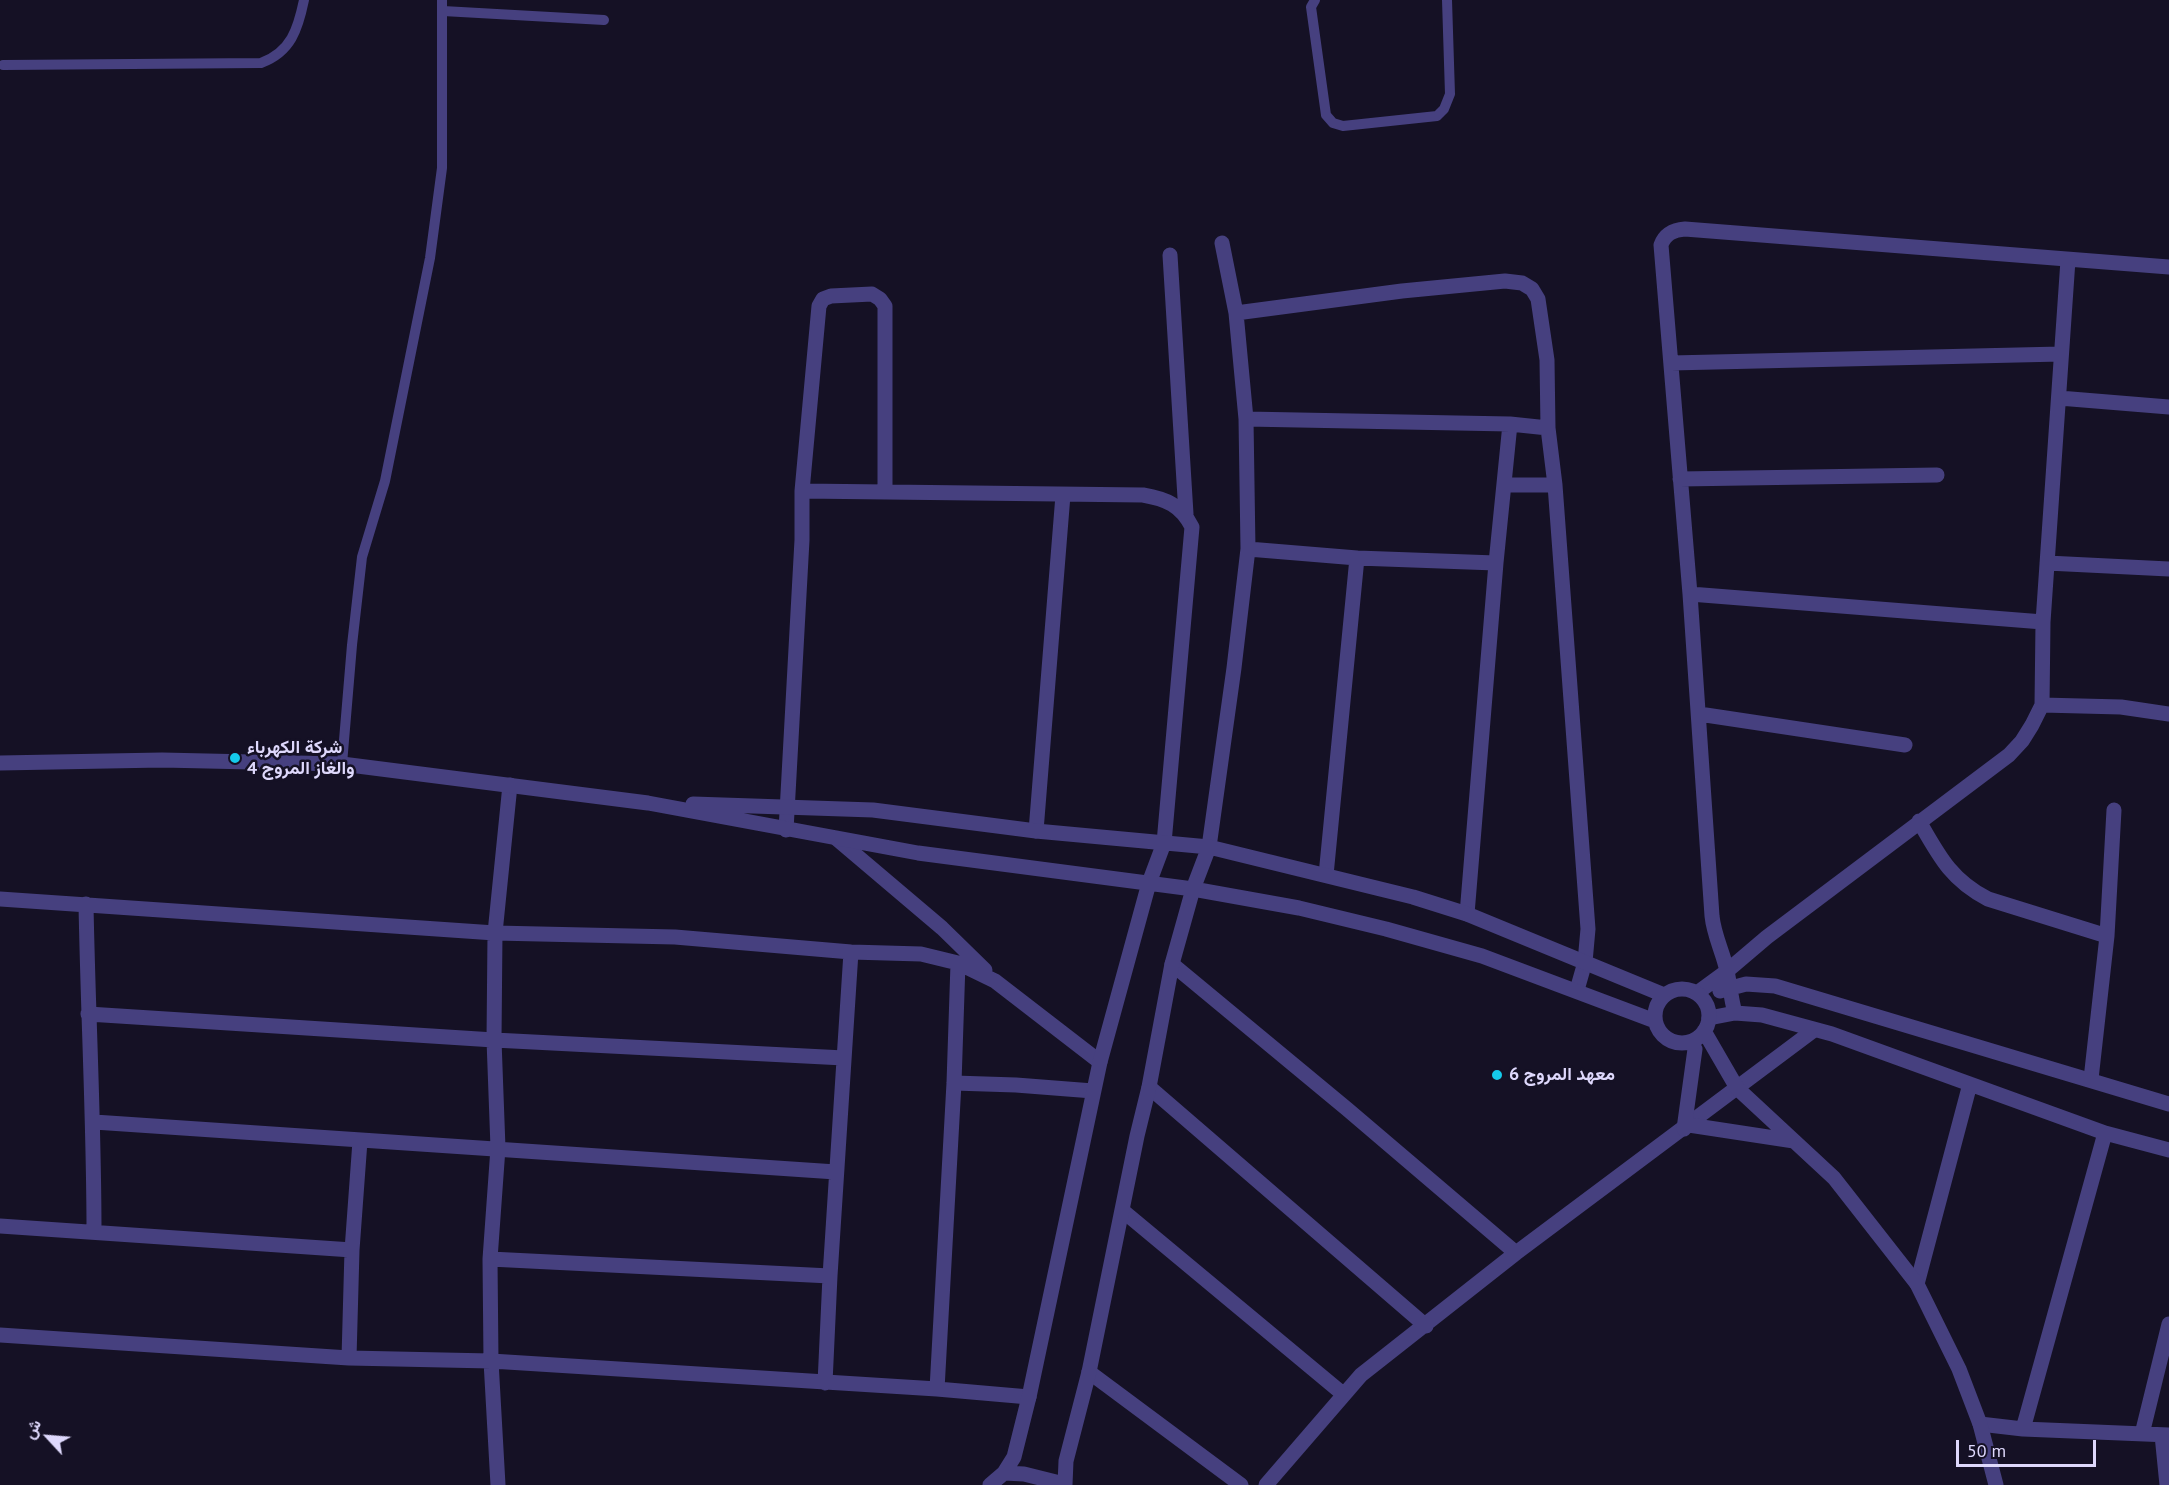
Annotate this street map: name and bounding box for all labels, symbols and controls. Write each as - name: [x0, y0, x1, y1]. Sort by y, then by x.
- place label: شركة الكهرباء والغاز المروج 4: [247, 737, 355, 780]
- marker: شركة الكهرباء والغاز المروج 4: [228, 751, 242, 765]
- place label: معهد المروج 6: [1509, 1064, 1615, 1086]
- marker: معهد المروج 6: [1490, 1068, 1504, 1082]
- north arrow: [18, 1407, 78, 1467]
- text: ش: [19, 1416, 45, 1442]
- scale bar: [1959, 1428, 2098, 1466]
- text: 50 m: [1967, 1439, 2006, 1462]

